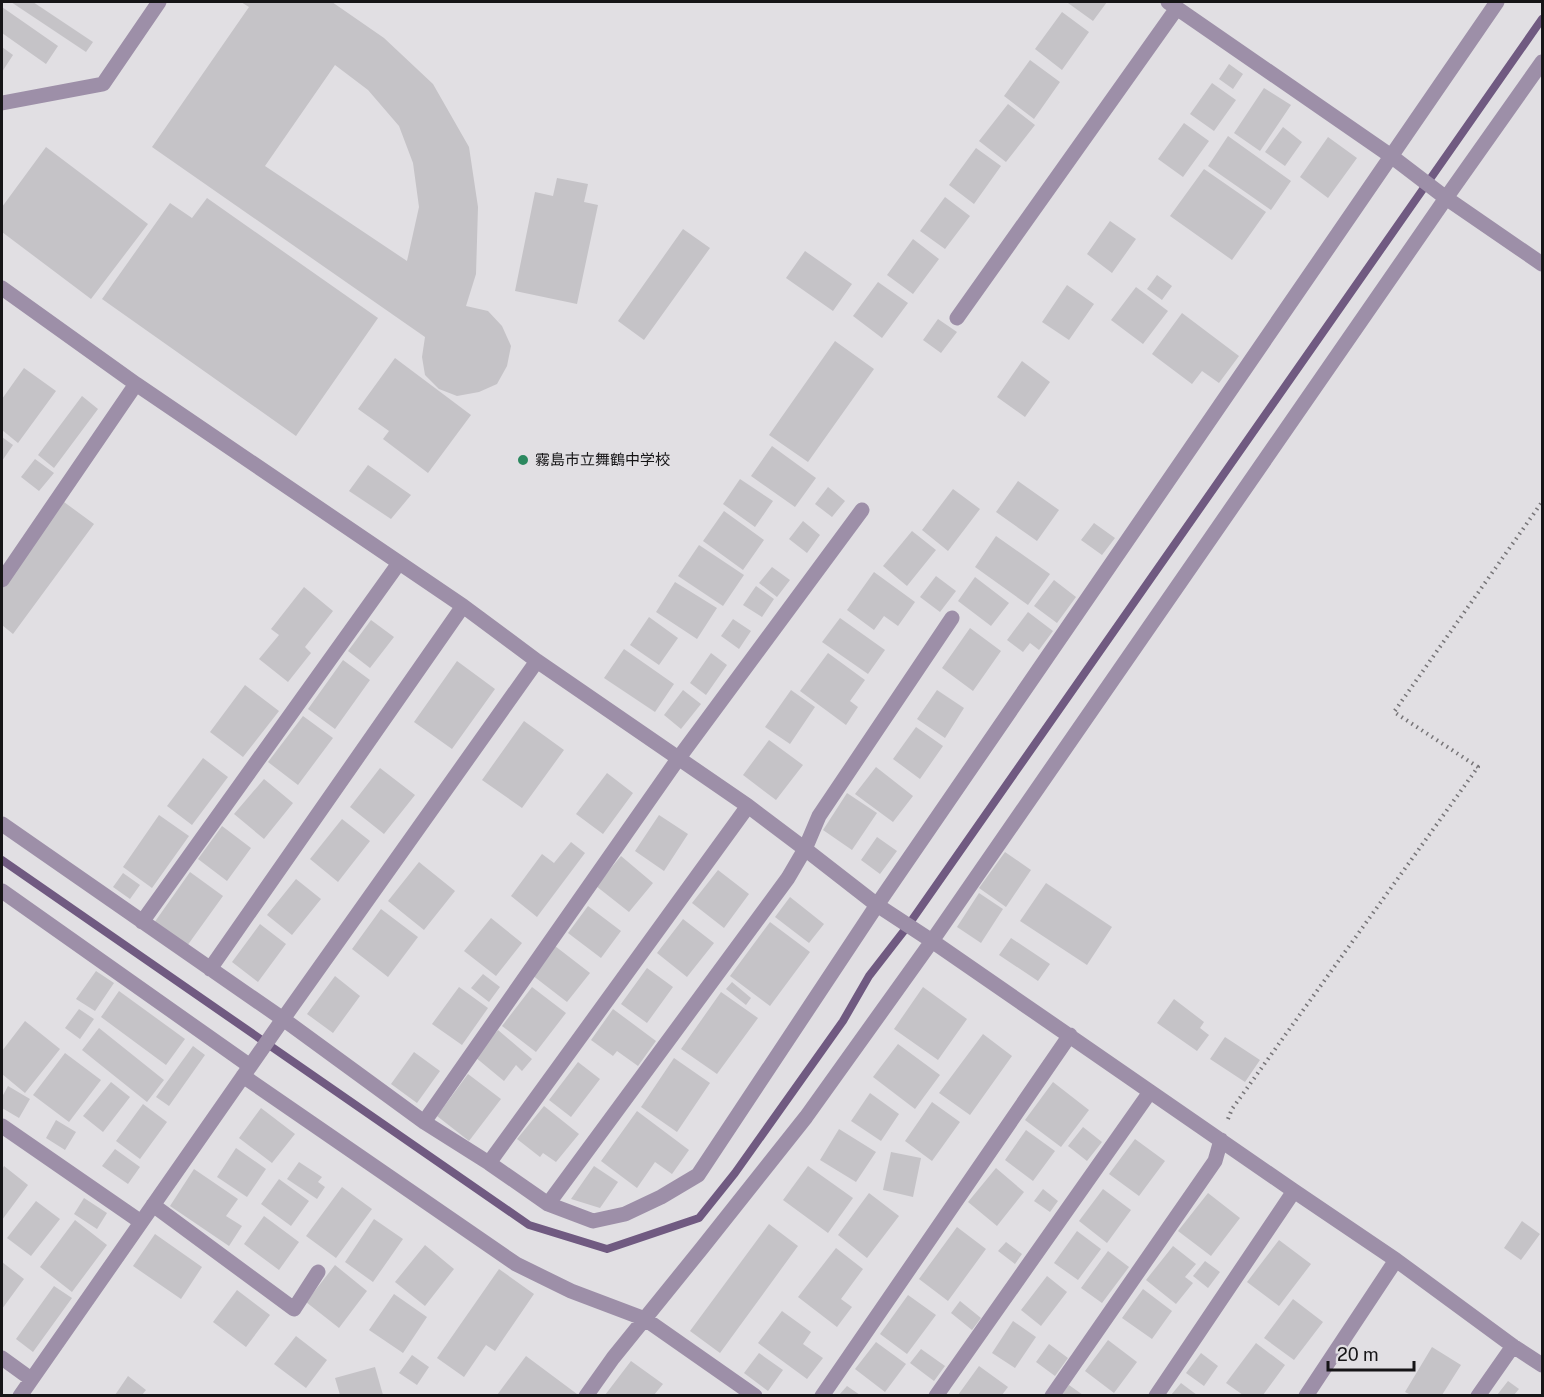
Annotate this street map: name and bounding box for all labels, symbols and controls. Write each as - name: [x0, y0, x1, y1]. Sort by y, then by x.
- place label: 霧島市立舞鶴中学校: [535, 451, 670, 468]
- marker: 霧島市立舞鶴中学校: [516, 453, 530, 467]
- scale bar: [1328, 1334, 1414, 1372]
- text: 20 m: [1337, 1344, 1379, 1365]

